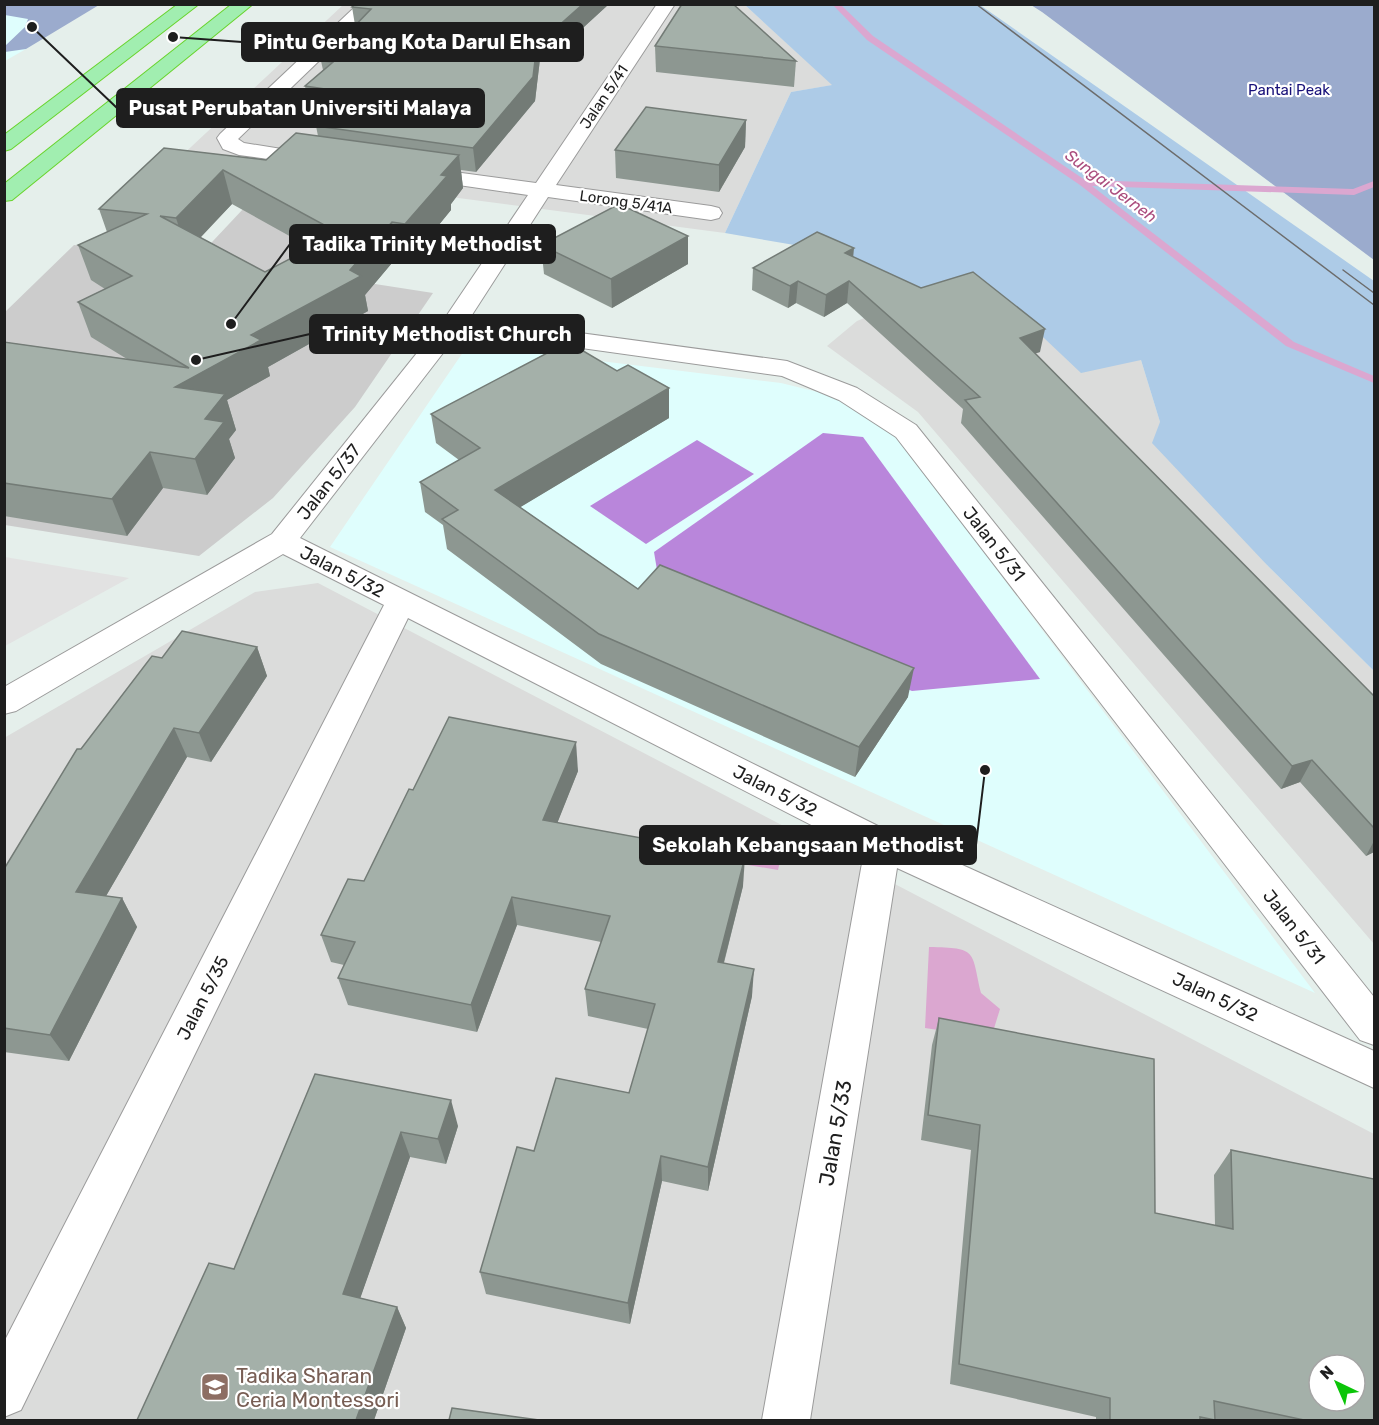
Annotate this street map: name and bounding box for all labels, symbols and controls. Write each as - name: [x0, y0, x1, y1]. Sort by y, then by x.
- callout: Pintu Gerbang Kota Darul Ehsan: [242, 23, 583, 61]
- text: Pintu Gerbang Kota Darul Ehsan: [253, 30, 571, 54]
- street label: Jalan 5/41: [576, 62, 632, 132]
- park label: Pantai Peak: [1248, 81, 1330, 99]
- callout: Pusat Perubatan Universiti Malaya: [117, 89, 484, 127]
- text: Pusat Perubatan Universiti Malaya: [129, 96, 471, 120]
- water label: Sungai Jerneh: [1062, 145, 1160, 227]
- street label: Lorong 5/41A: [578, 187, 674, 217]
- callout: Tadika Trinity Methodist: [290, 225, 555, 263]
- text: Tadika Trinity Methodist: [302, 232, 542, 256]
- callout: Trinity Methodist Church: [310, 315, 584, 353]
- text: Trinity Methodist Church: [322, 322, 572, 346]
- street label: Jalan 5/37: [293, 440, 365, 524]
- street label: Jalan 5/31: [958, 502, 1030, 586]
- street label: Jalan 5/32: [296, 541, 388, 603]
- street label: Jalan 5/32: [729, 760, 821, 822]
- callout: Sekolah Kebangsaan Methodist: [640, 826, 976, 864]
- text: Sekolah Kebangsaan Methodist: [652, 833, 964, 857]
- street label: Jalan 5/31: [1258, 885, 1330, 969]
- street label: Jalan 5/35: [172, 952, 234, 1044]
- street label: Jalan 5/32: [1169, 968, 1261, 1026]
- street label: Jalan 5/33: [813, 1078, 857, 1188]
- north arrow: [1307, 1353, 1367, 1413]
- text: N: [1316, 1362, 1338, 1383]
- place label: Tadika Sharan Ceria Montessori: [236, 1363, 399, 1412]
- school or university icon: Tadika Sharan Ceria Montessori: [199, 1371, 231, 1403]

